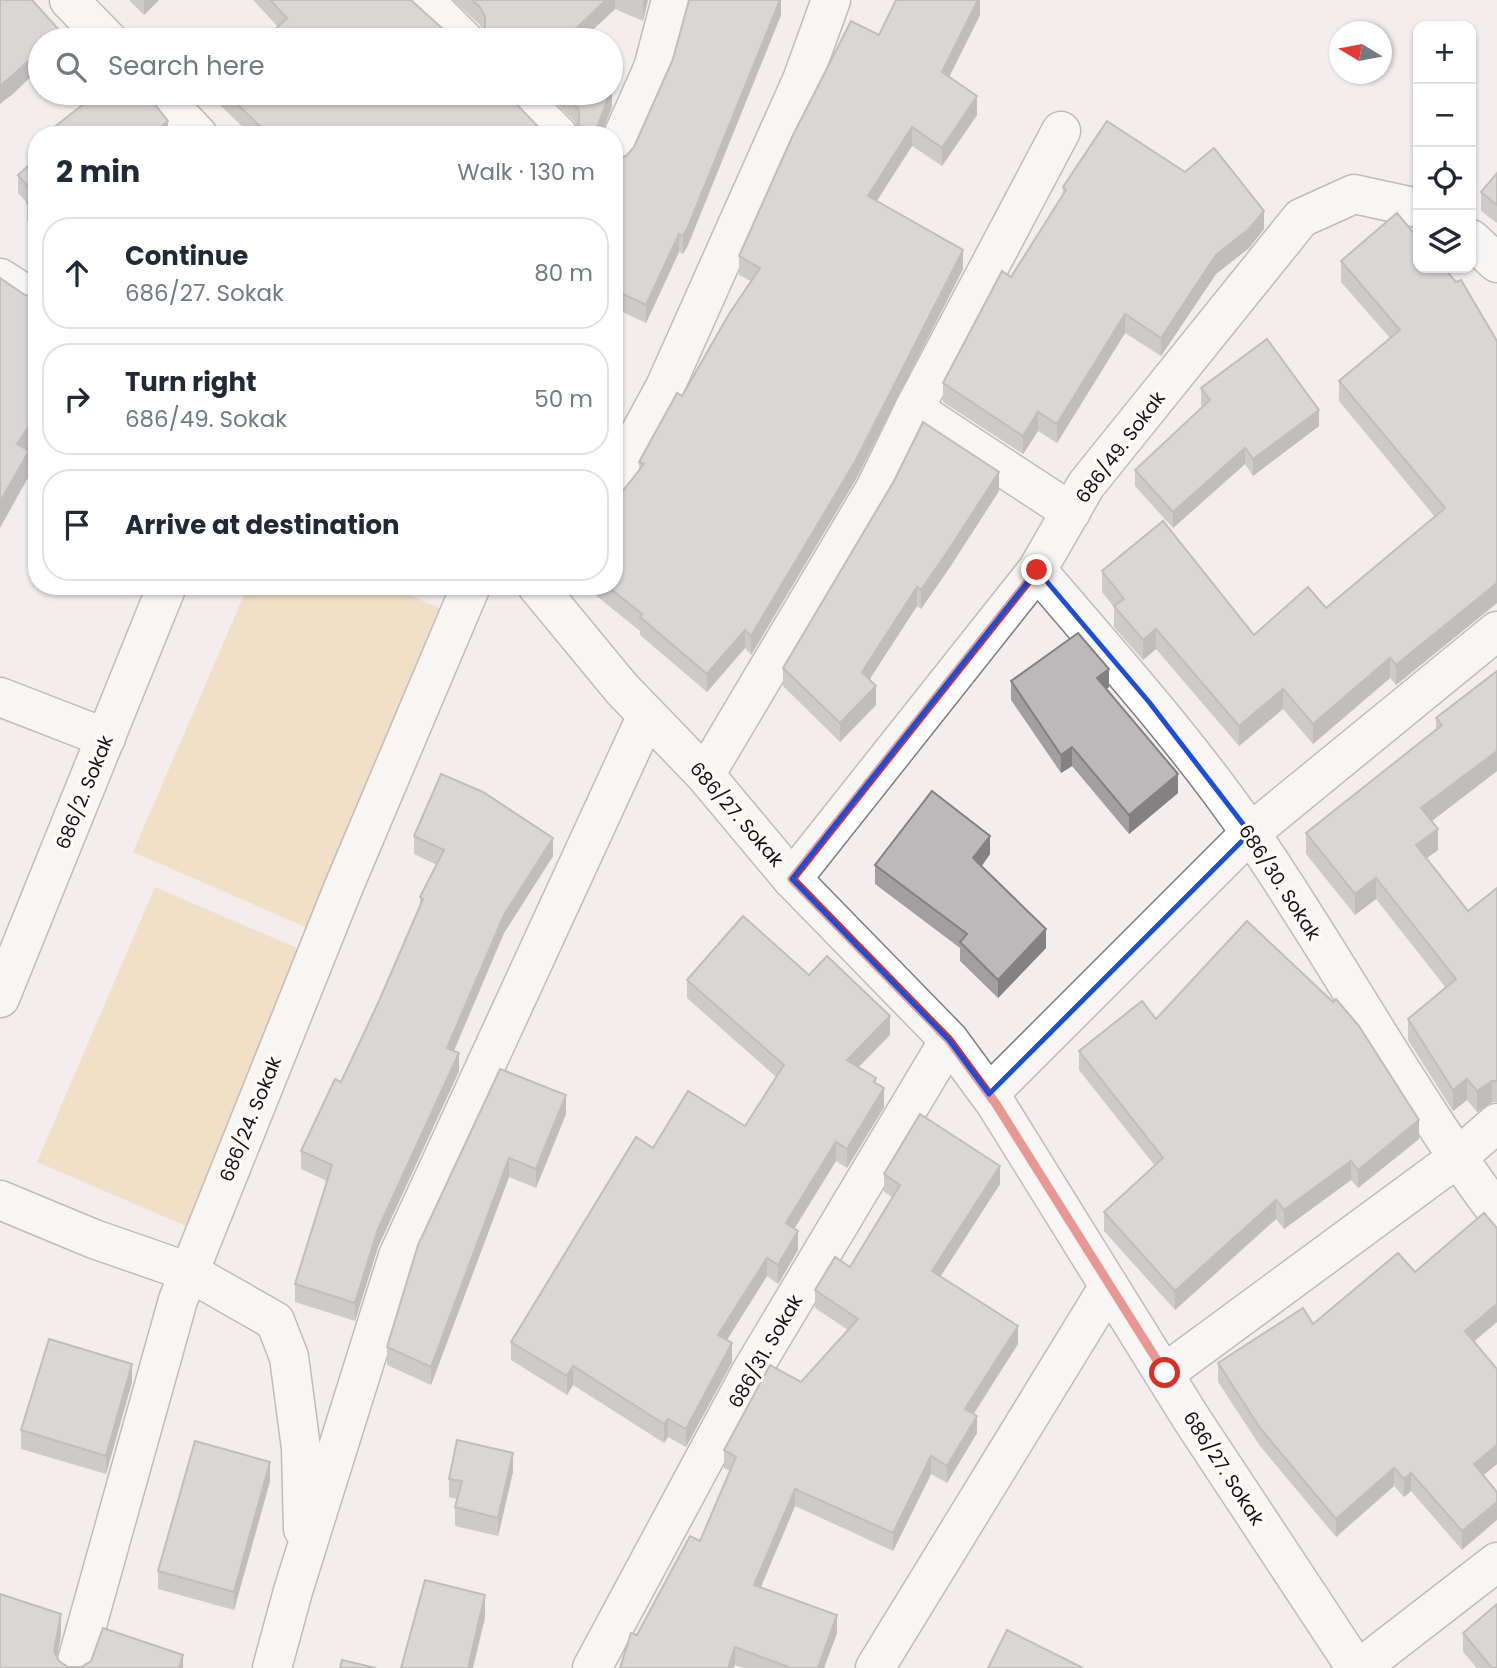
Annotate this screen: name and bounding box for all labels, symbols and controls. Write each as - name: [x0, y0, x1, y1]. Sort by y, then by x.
- north arrow: [1329, 21, 1392, 84]
- map controls: [1413, 21, 1476, 273]
- button: +: [1413, 21, 1476, 84]
- search box: [28, 28, 623, 105]
- icon: search: [52, 48, 90, 86]
- text: Search here: [108, 48, 265, 84]
- button: −: [1413, 84, 1476, 147]
- button: locate: [1413, 147, 1476, 210]
- text: 2 min: [56, 150, 140, 193]
- text: Walk · 130 m: [457, 156, 595, 188]
- button: layers: [1413, 210, 1476, 273]
- text: Continue: [125, 238, 248, 274]
- icon: ahead: [58, 254, 96, 292]
- text: 80 m: [534, 257, 593, 289]
- text: 686/27. Sokak: [125, 277, 284, 309]
- text: Turn right: [125, 364, 257, 400]
- icon: right: [58, 380, 96, 418]
- text: 50 m: [534, 383, 593, 415]
- street label: 686/49. Sokak: [1069, 386, 1172, 509]
- text: 686/49. Sokak: [125, 403, 287, 435]
- icon: arrive: [58, 506, 96, 544]
- text: Arrive at destination: [125, 507, 400, 543]
- route end: [1021, 554, 1052, 585]
- street label: 686/2. Sokak: [49, 731, 120, 853]
- street label: 686/27. Sokak: [683, 756, 790, 873]
- street label: 686/30. Sokak: [1232, 819, 1327, 946]
- street label: 686/24. Sokak: [213, 1052, 288, 1186]
- street label: 686/31. Sokak: [722, 1289, 809, 1413]
- route start: [1149, 1357, 1180, 1388]
- street label: 686/27. Sokak: [1177, 1406, 1271, 1531]

